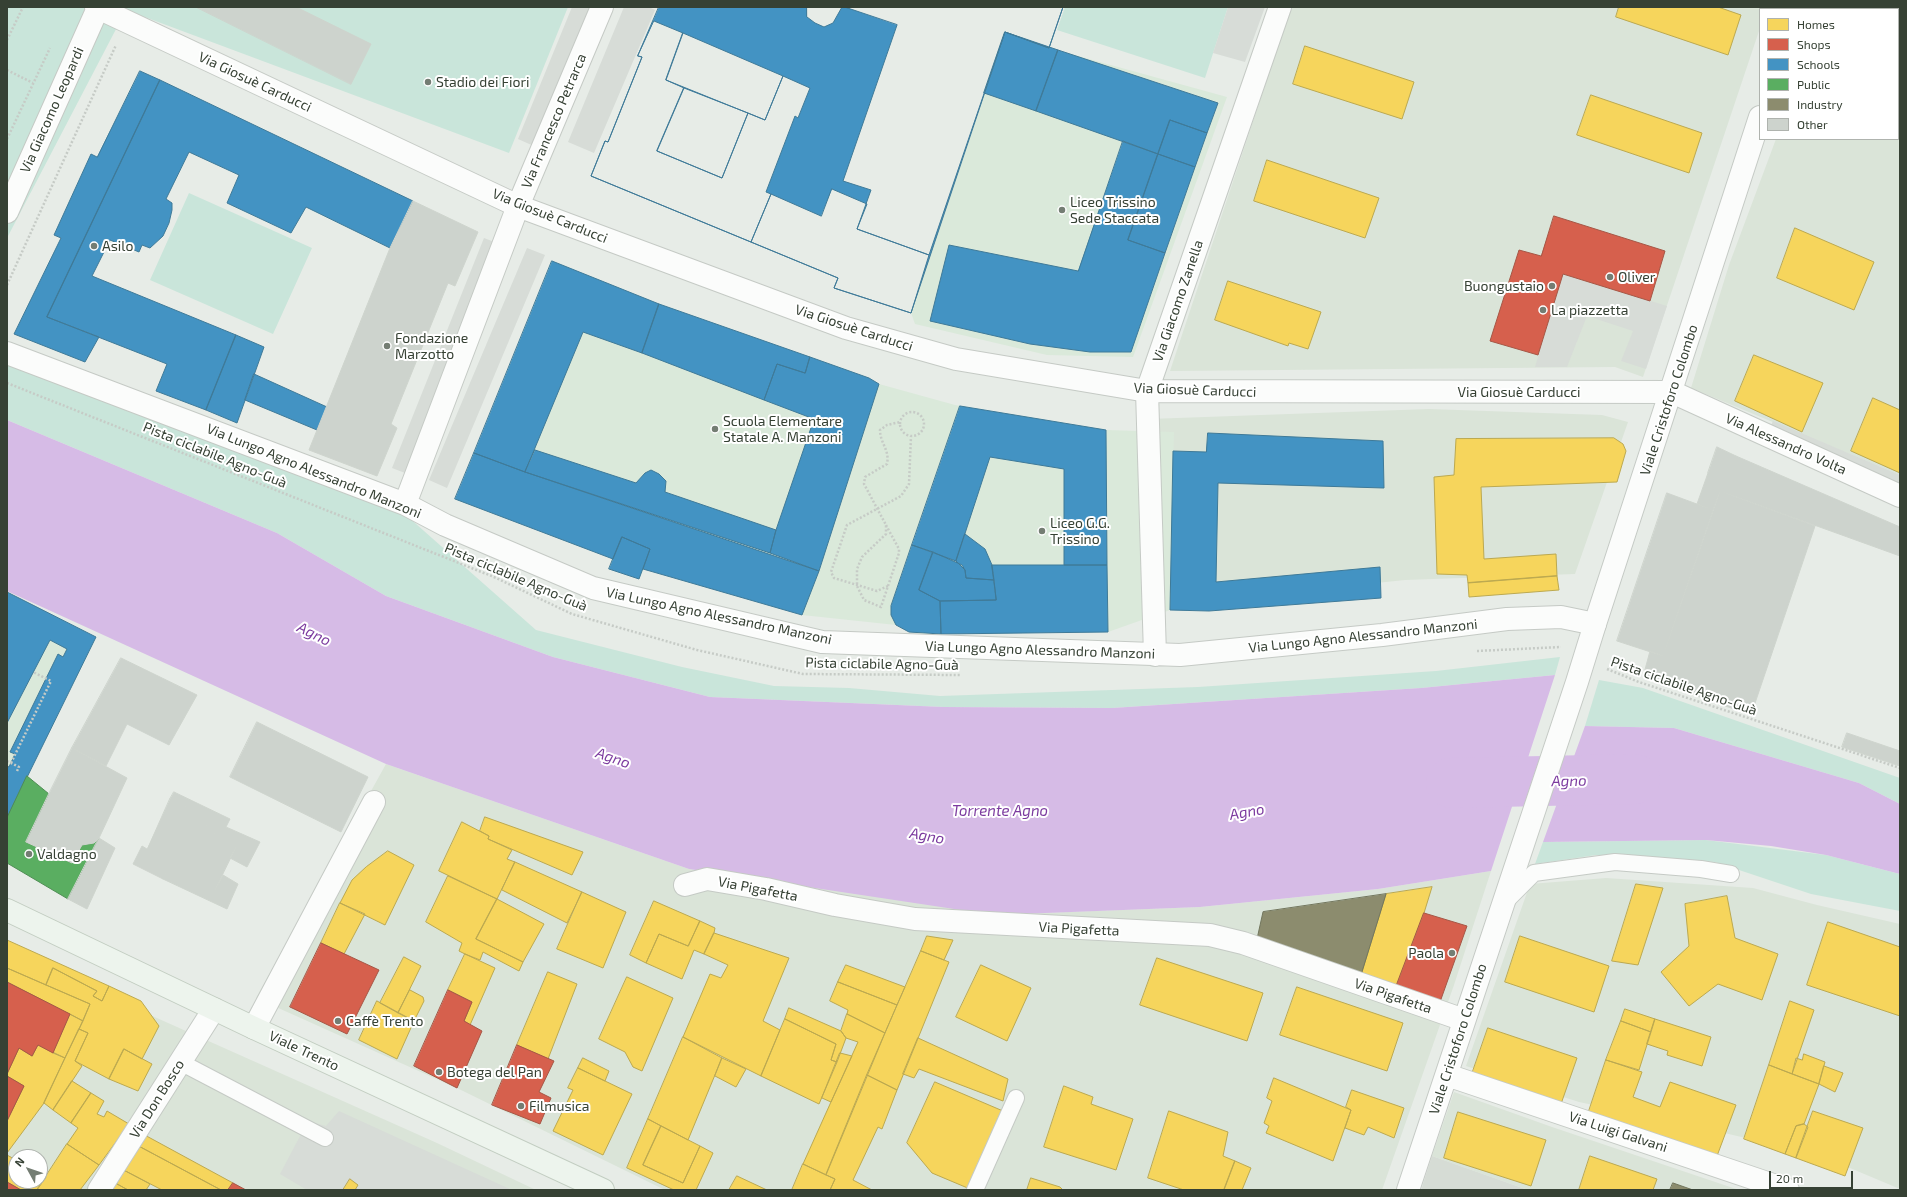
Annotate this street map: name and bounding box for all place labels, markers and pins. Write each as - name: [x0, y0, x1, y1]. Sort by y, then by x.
- place label: Stadio dei Fiori: [436, 74, 530, 90]
- marker: Stadio dei Fiori: [423, 77, 433, 87]
- place label: Liceo Trissino Sede Staccata: [1070, 194, 1159, 226]
- marker: Liceo Trissino Sede Staccata: [1057, 205, 1067, 215]
- place label: Asilo: [102, 238, 133, 254]
- marker: Asilo: [89, 241, 99, 251]
- place label: Oliver: [1618, 269, 1655, 285]
- marker: Oliver: [1605, 272, 1615, 282]
- place label: Buongustaio: [1464, 278, 1544, 294]
- marker: Buongustaio: [1547, 281, 1557, 291]
- place label: La piazzetta: [1551, 302, 1628, 318]
- marker: La piazzetta: [1538, 305, 1548, 315]
- place label: Fondazione Marzotto: [395, 330, 468, 362]
- marker: Fondazione Marzotto: [382, 341, 392, 351]
- place label: Scuola Elementare Statale A. Manzoni: [723, 413, 842, 446]
- marker: Scuola Elementare Statale A. Manzoni: [710, 424, 720, 434]
- place label: Liceo G.G. Trissino: [1050, 515, 1110, 548]
- marker: Liceo G.G. Trissino: [1037, 526, 1047, 536]
- place label: Valdagno: [37, 846, 97, 862]
- marker: Valdagno: [24, 849, 34, 859]
- place label: Paola: [1408, 945, 1444, 961]
- marker: Paola: [1447, 948, 1457, 958]
- place label: Caffè Trento: [346, 1013, 423, 1029]
- marker: Caffè Trento: [333, 1016, 343, 1026]
- place label: Botega del Pan: [447, 1064, 542, 1080]
- marker: Botega del Pan: [434, 1067, 444, 1077]
- place label: Filmusica: [529, 1098, 590, 1114]
- marker: Filmusica: [516, 1101, 526, 1111]

